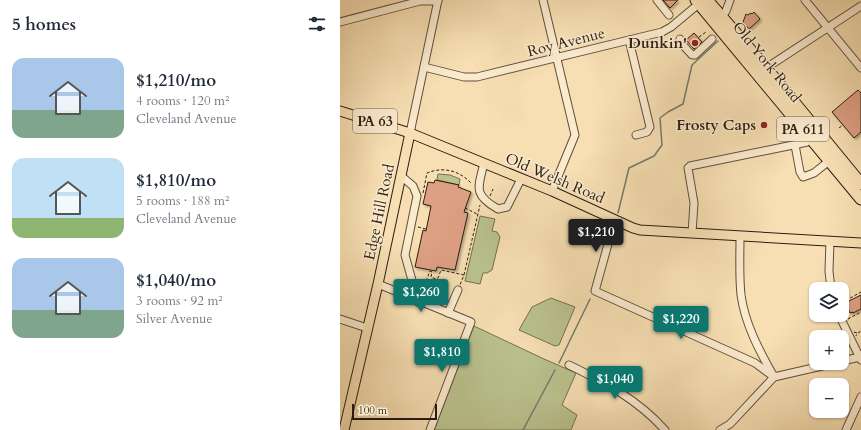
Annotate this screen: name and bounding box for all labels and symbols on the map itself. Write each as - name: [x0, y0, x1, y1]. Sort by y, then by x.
- street label: Old York Road: [728, 17, 806, 107]
- street label: Roy Avenue: [525, 23, 607, 61]
- place label: Dunkin': [628, 33, 687, 53]
- marker: Dunkin': [690, 38, 700, 48]
- road number: PA 63: [353, 109, 397, 133]
- place label: Frosty Caps: [676, 115, 756, 135]
- road number: PA 611: [777, 117, 829, 141]
- marker: Frosty Caps: [759, 120, 769, 130]
- street label: Old Welsh Road: [502, 148, 608, 208]
- street label: Edge Hill Road: [359, 162, 399, 262]
- pin: $1,210: [563, 219, 629, 253]
- pin: $1,260: [388, 279, 454, 313]
- pin: $1,220: [648, 306, 714, 340]
- pin: $1,810: [409, 339, 475, 373]
- pin: $1,040: [582, 366, 648, 400]
- scale bar: [352, 402, 437, 421]

